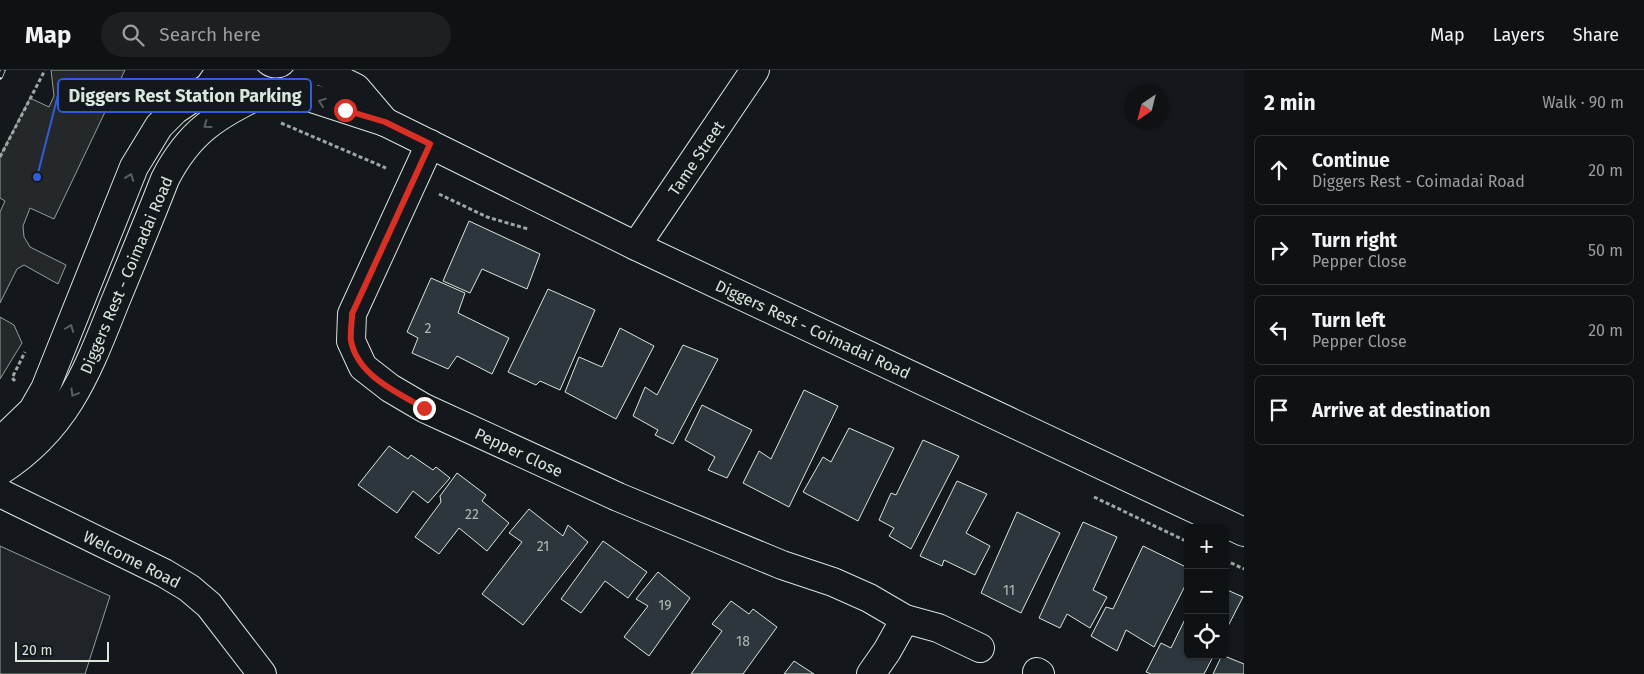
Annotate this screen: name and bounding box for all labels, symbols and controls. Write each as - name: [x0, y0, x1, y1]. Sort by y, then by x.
- search box: [101, 12, 451, 57]
- text: Map: [25, 21, 71, 49]
- icon: search: [119, 21, 147, 49]
- text: Search here: [159, 23, 261, 46]
- text: Map: [1430, 24, 1465, 46]
- text: Layers: [1493, 24, 1545, 46]
- text: Share: [1573, 24, 1619, 46]
- callout: Diggers Rest Station Parking: [58, 79, 311, 112]
- text: Diggers Rest Station Parking: [68, 85, 302, 107]
- north arrow: [1124, 85, 1169, 130]
- text: 2 min: [1264, 90, 1316, 116]
- text: Walk · 90 m: [1542, 93, 1624, 112]
- one-way arrow: [318, 98, 326, 108]
- route start: [334, 99, 357, 122]
- street label: Tame Street: [664, 117, 729, 199]
- one-way arrow: [203, 119, 213, 128]
- text: Continue: [1312, 149, 1390, 172]
- icon: ahead: [1265, 156, 1293, 184]
- text: 20 m: [1588, 161, 1623, 180]
- text: Diggers Rest - Coimadai Road: [1312, 172, 1525, 191]
- one-way arrow: [124, 173, 134, 182]
- street label: Diggers Rest - Coimadai Road: [76, 174, 177, 377]
- text: Turn right: [1312, 229, 1397, 252]
- icon: right: [1265, 236, 1293, 264]
- text: 50 m: [1588, 241, 1623, 260]
- text: Pepper Close: [1312, 252, 1407, 271]
- street label: Diggers Rest - Coimadai Road: [712, 276, 913, 383]
- text: Turn left: [1312, 309, 1386, 332]
- icon: left: [1265, 316, 1293, 344]
- house number: 2: [425, 320, 432, 337]
- text: 20 m: [1588, 321, 1623, 340]
- one-way arrow: [64, 324, 74, 333]
- text: Pepper Close: [1312, 332, 1407, 351]
- one-way arrow: [71, 388, 81, 397]
- icon: arrive: [1265, 396, 1293, 424]
- route end: [413, 397, 436, 420]
- text: Arrive at destination: [1312, 399, 1491, 422]
- street label: Pepper Close: [472, 424, 566, 481]
- house number: 22: [465, 506, 479, 523]
- map controls: [1184, 524, 1229, 659]
- button: +: [1184, 524, 1229, 569]
- street label: Welcome Road: [80, 527, 184, 592]
- house number: 21: [537, 538, 549, 555]
- button: −: [1184, 569, 1229, 614]
- house number: 11: [1003, 582, 1015, 599]
- house number: 19: [658, 597, 672, 614]
- button: locate: [1184, 614, 1229, 659]
- house number: 18: [736, 633, 750, 650]
- scale bar: [15, 639, 109, 662]
- text: 20 m: [22, 642, 52, 659]

